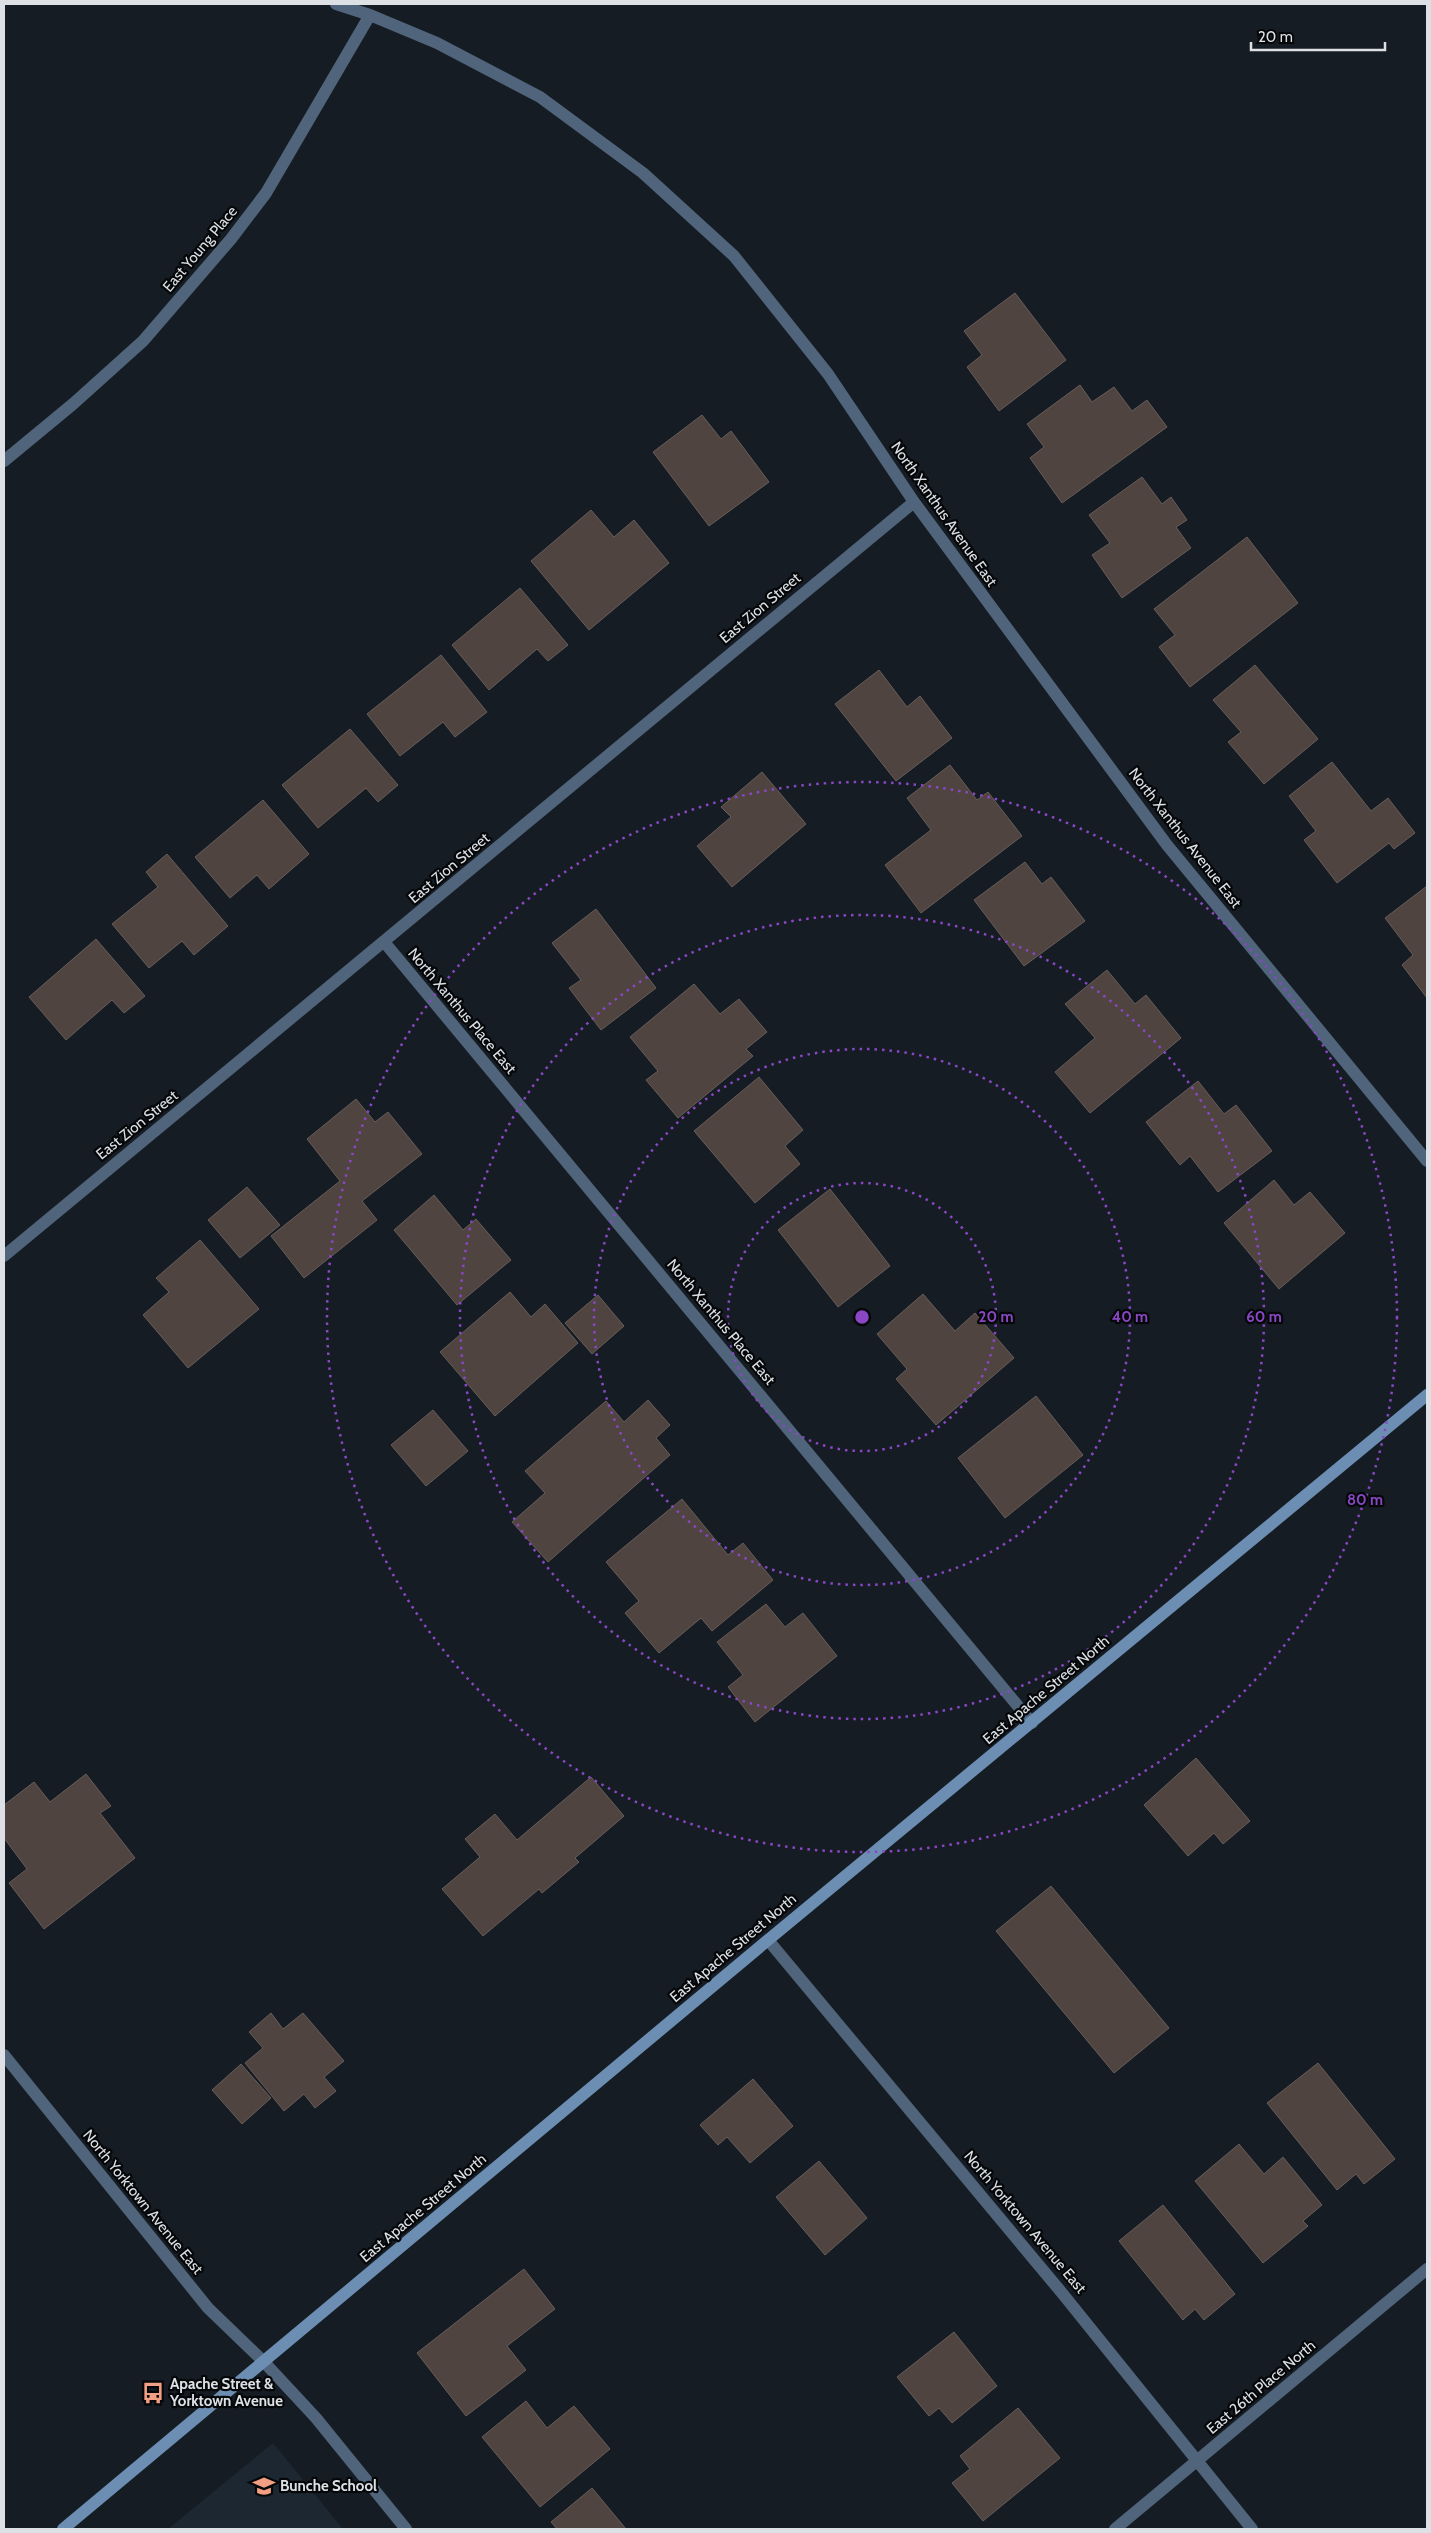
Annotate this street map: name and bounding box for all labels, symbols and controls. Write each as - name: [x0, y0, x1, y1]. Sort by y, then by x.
- scale bar: [1251, 20, 1385, 52]
- text: 20 m: [1258, 28, 1293, 46]
- street label: East Young Place: [159, 202, 241, 296]
- street label: North Xanthus Avenue East: [887, 438, 1001, 590]
- street label: East Zion Street: [716, 569, 804, 647]
- street label: North Xanthus Avenue East: [1125, 764, 1245, 912]
- street label: East Zion Street: [405, 829, 493, 907]
- street label: North Xanthus Place East: [404, 944, 520, 1078]
- street label: East Zion Street: [92, 1087, 182, 1163]
- street label: North Xanthus Place East: [663, 1255, 779, 1389]
- centre of rings: [853, 1308, 871, 1326]
- text: 20 m: [979, 1308, 1013, 1326]
- text: 40 m: [1112, 1308, 1148, 1326]
- text: 60 m: [1246, 1308, 1282, 1326]
- text: 80 m: [1347, 1491, 1383, 1509]
- street label: East Apache Street North: [979, 1632, 1113, 1748]
- street label: East Apache Street North: [666, 1890, 800, 2006]
- street label: North Yorktown Avenue East: [79, 2126, 207, 2278]
- street label: North Yorktown Avenue East: [960, 2147, 1090, 2297]
- street label: East Apache Street North: [356, 2150, 490, 2266]
- street label: East 26th Place North: [1203, 2336, 1319, 2438]
- place label: Apache Street & Yorktown Avenue: [169, 2375, 283, 2410]
- bus stop icon: Apache Street & Yorktown Avenue: [140, 2380, 166, 2406]
- school or university icon: Bunche School: [251, 2473, 277, 2499]
- place label: Bunche School: [280, 2477, 377, 2495]

